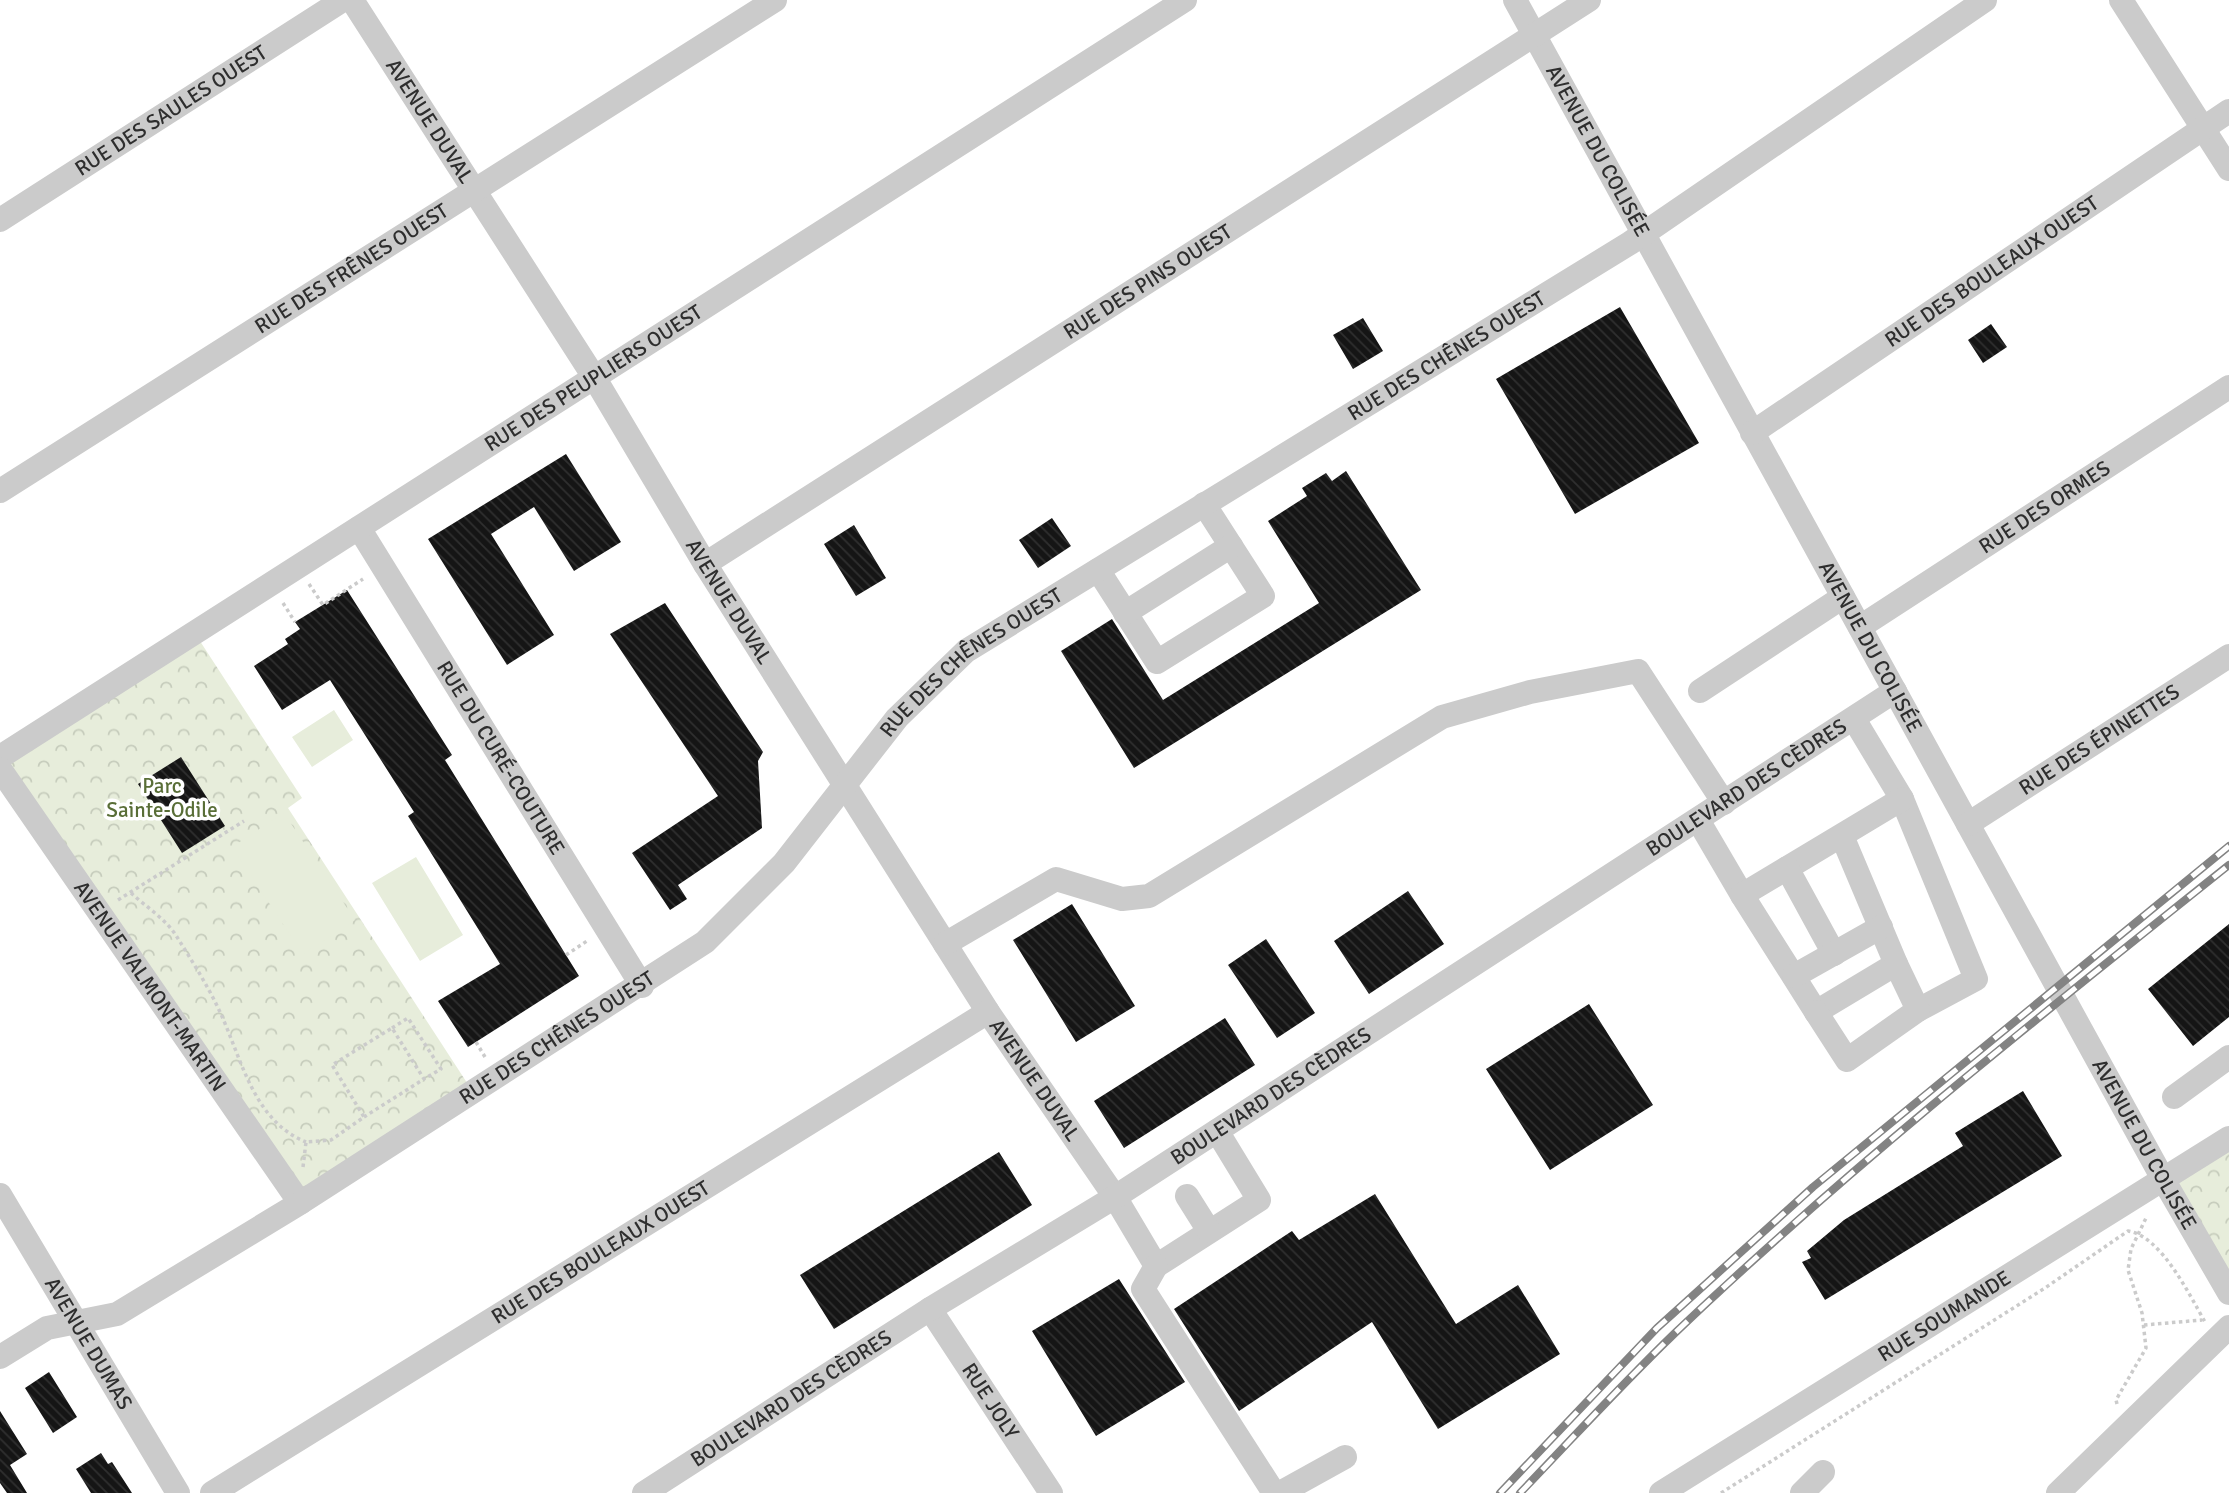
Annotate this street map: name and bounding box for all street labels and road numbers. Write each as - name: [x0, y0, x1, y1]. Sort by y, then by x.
- street label: RUE DES SAULES OUEST: [70, 39, 272, 182]
- street label: AVENUE DUVAL: [380, 54, 479, 189]
- street label: AVENUE DU COLISÉE: [1540, 60, 1655, 241]
- street label: RUE DES BOULEAUX OUEST: [1880, 190, 2104, 353]
- street label: RUE DES FRÊNES OUEST: [250, 197, 453, 339]
- street label: RUE DES PINS OUEST: [1059, 218, 1237, 345]
- street label: RUE DES CHÊNES OUEST: [1343, 285, 1550, 426]
- street label: RUE DES PEUPLIERS OUEST: [479, 298, 708, 457]
- street label: RUE DES ORMES: [1974, 455, 2115, 559]
- street label: AVENUE DUVAL: [680, 534, 778, 669]
- street label: AVENUE DU COLISÉE: [1813, 557, 1928, 737]
- street label: RUE DES CHÊNES OUEST: [874, 582, 1067, 742]
- street label: RUE DU CURÉ-COUTURE: [431, 656, 571, 859]
- street label: RUE DES ÉPINETTES: [2014, 678, 2184, 801]
- street label: BOULEVARD DES CÈDRES: [1641, 713, 1852, 862]
- street label: AVENUE VALMONT-MARTIN: [68, 876, 232, 1096]
- street label: RUE DES CHÊNES OUEST: [454, 965, 660, 1110]
- street label: AVENUE DUVAL: [984, 1014, 1086, 1147]
- street label: BOULEVARD DES CÈDRES: [1166, 1021, 1376, 1171]
- street label: AVENUE DU COLISÉE: [2087, 1054, 2203, 1234]
- street label: RUE DES BOULEAUX OUEST: [486, 1174, 715, 1330]
- street label: RUE SOUMANDE: [1873, 1265, 2016, 1367]
- street label: AVENUE DUMAS: [39, 1273, 138, 1414]
- street label: BOULEVARD DES CÈDRES: [686, 1324, 897, 1473]
- street label: RUE JOLY: [956, 1358, 1025, 1444]

